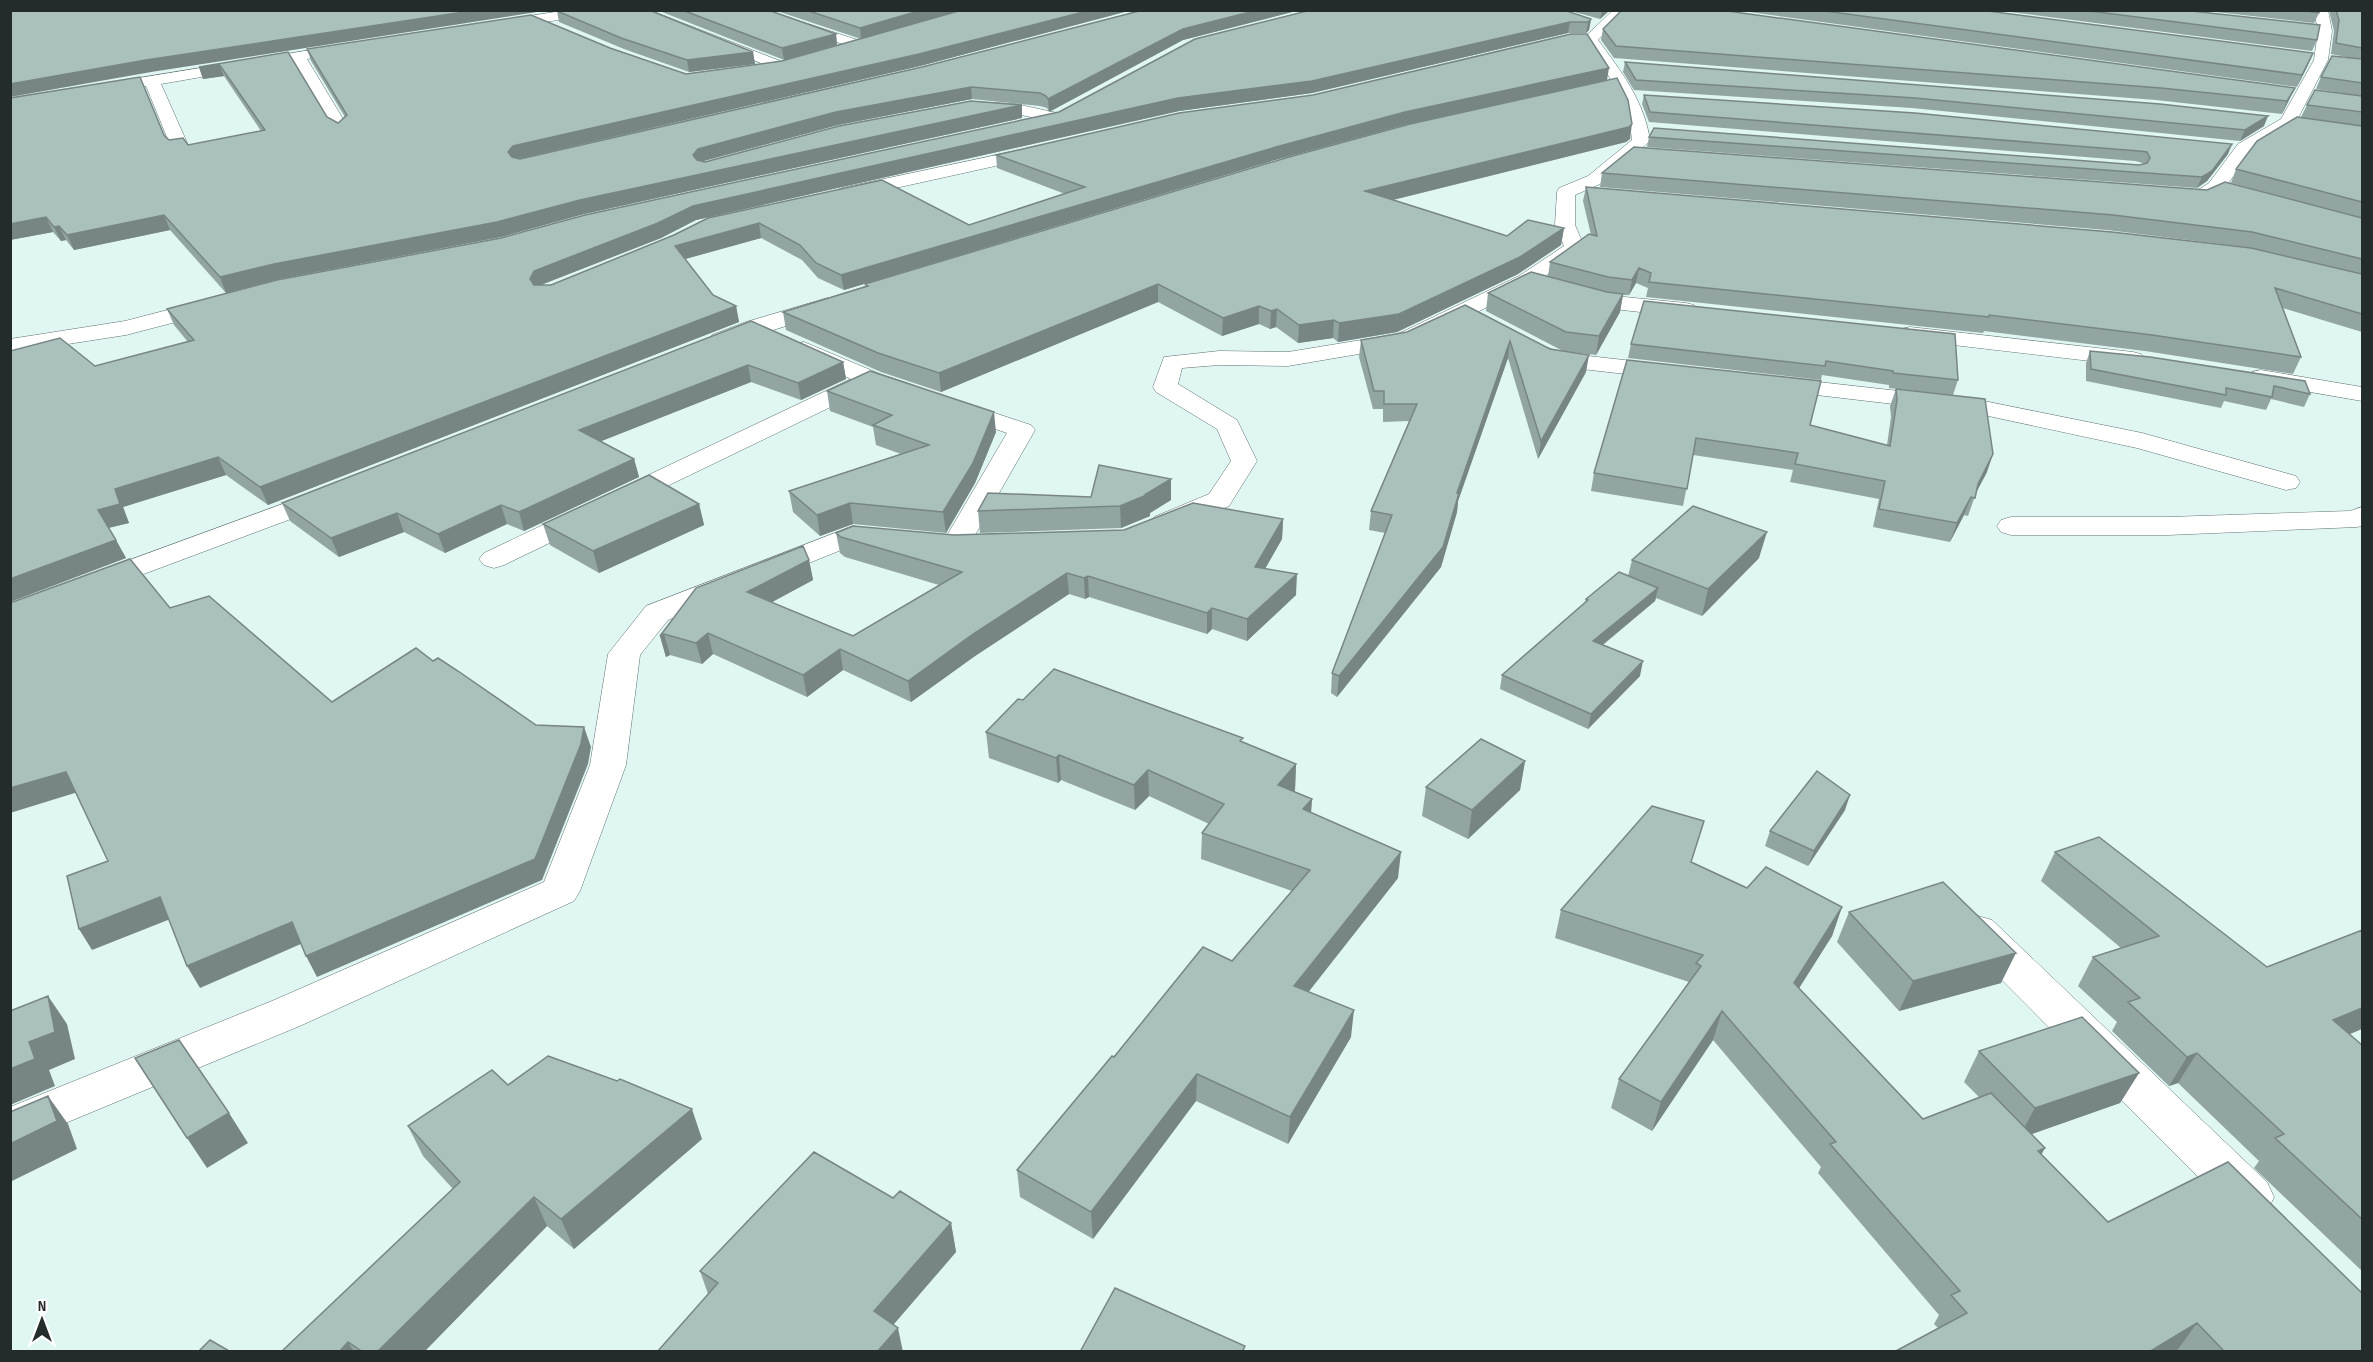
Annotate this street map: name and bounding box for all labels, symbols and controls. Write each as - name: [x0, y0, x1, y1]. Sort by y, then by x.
- north arrow: [12, 1290, 72, 1350]
- text: N: [38, 1297, 46, 1316]

